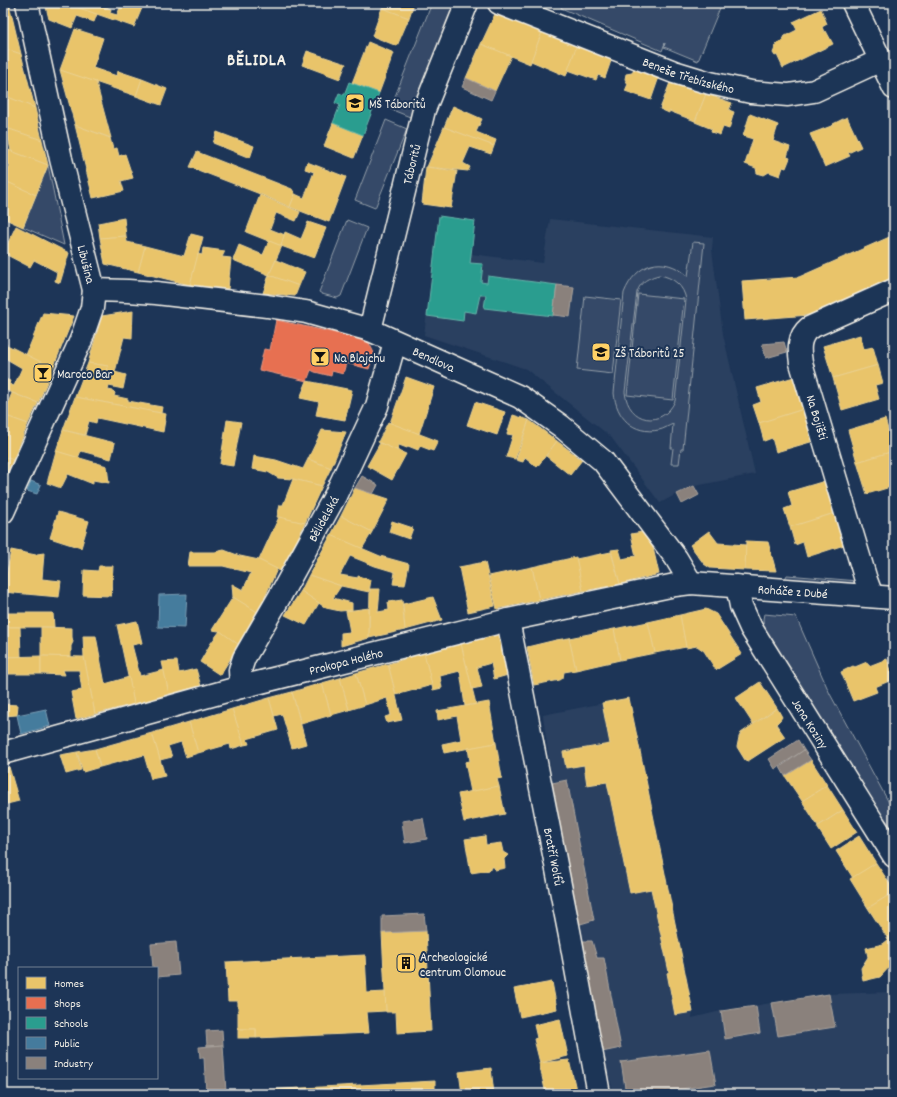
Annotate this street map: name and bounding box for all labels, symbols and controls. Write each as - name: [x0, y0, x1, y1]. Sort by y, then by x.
- district label: BĚLIDLA: [227, 50, 287, 74]
- street label: Beneše Třebízského: [639, 54, 736, 100]
- school or university icon: MŠ Táboritů: [344, 92, 366, 114]
- place label: MŠ Táboritů: [369, 96, 426, 115]
- street label: Táboritů: [399, 142, 427, 187]
- street label: Libušina: [71, 243, 99, 287]
- school or university icon: ZŠ Táboritů 25: [590, 341, 612, 363]
- street label: Bendlova: [409, 343, 458, 379]
- place label: ZŠ Táboritů 25: [615, 345, 684, 364]
- bar icon: Na Blajchu: [309, 346, 331, 368]
- place label: Na Blajchu: [334, 350, 385, 369]
- bar icon: Maroco Bar: [32, 362, 54, 384]
- place label: Maroco Bar: [57, 366, 113, 385]
- street label: Na Bojišti: [800, 393, 832, 443]
- street label: Bělidelská: [305, 493, 345, 546]
- street label: Roháče z Dubé: [757, 581, 829, 605]
- street label: Prokopa Holého: [307, 645, 386, 682]
- street label: Jana Koziny: [786, 696, 832, 754]
- street label: Bratří Wolfů: [537, 826, 567, 888]
- place label: Archeologické centrum Olomouc: [420, 949, 506, 983]
- building icon: Archeologické centrum Olomouc: [395, 952, 417, 974]
- legend: [18, 967, 158, 1079]
- text: Homes: [54, 976, 84, 993]
- text: Shops: [54, 996, 81, 1013]
- text: Schools: [54, 1016, 88, 1033]
- text: Public: [54, 1036, 80, 1053]
- text: Industry: [54, 1056, 94, 1073]

